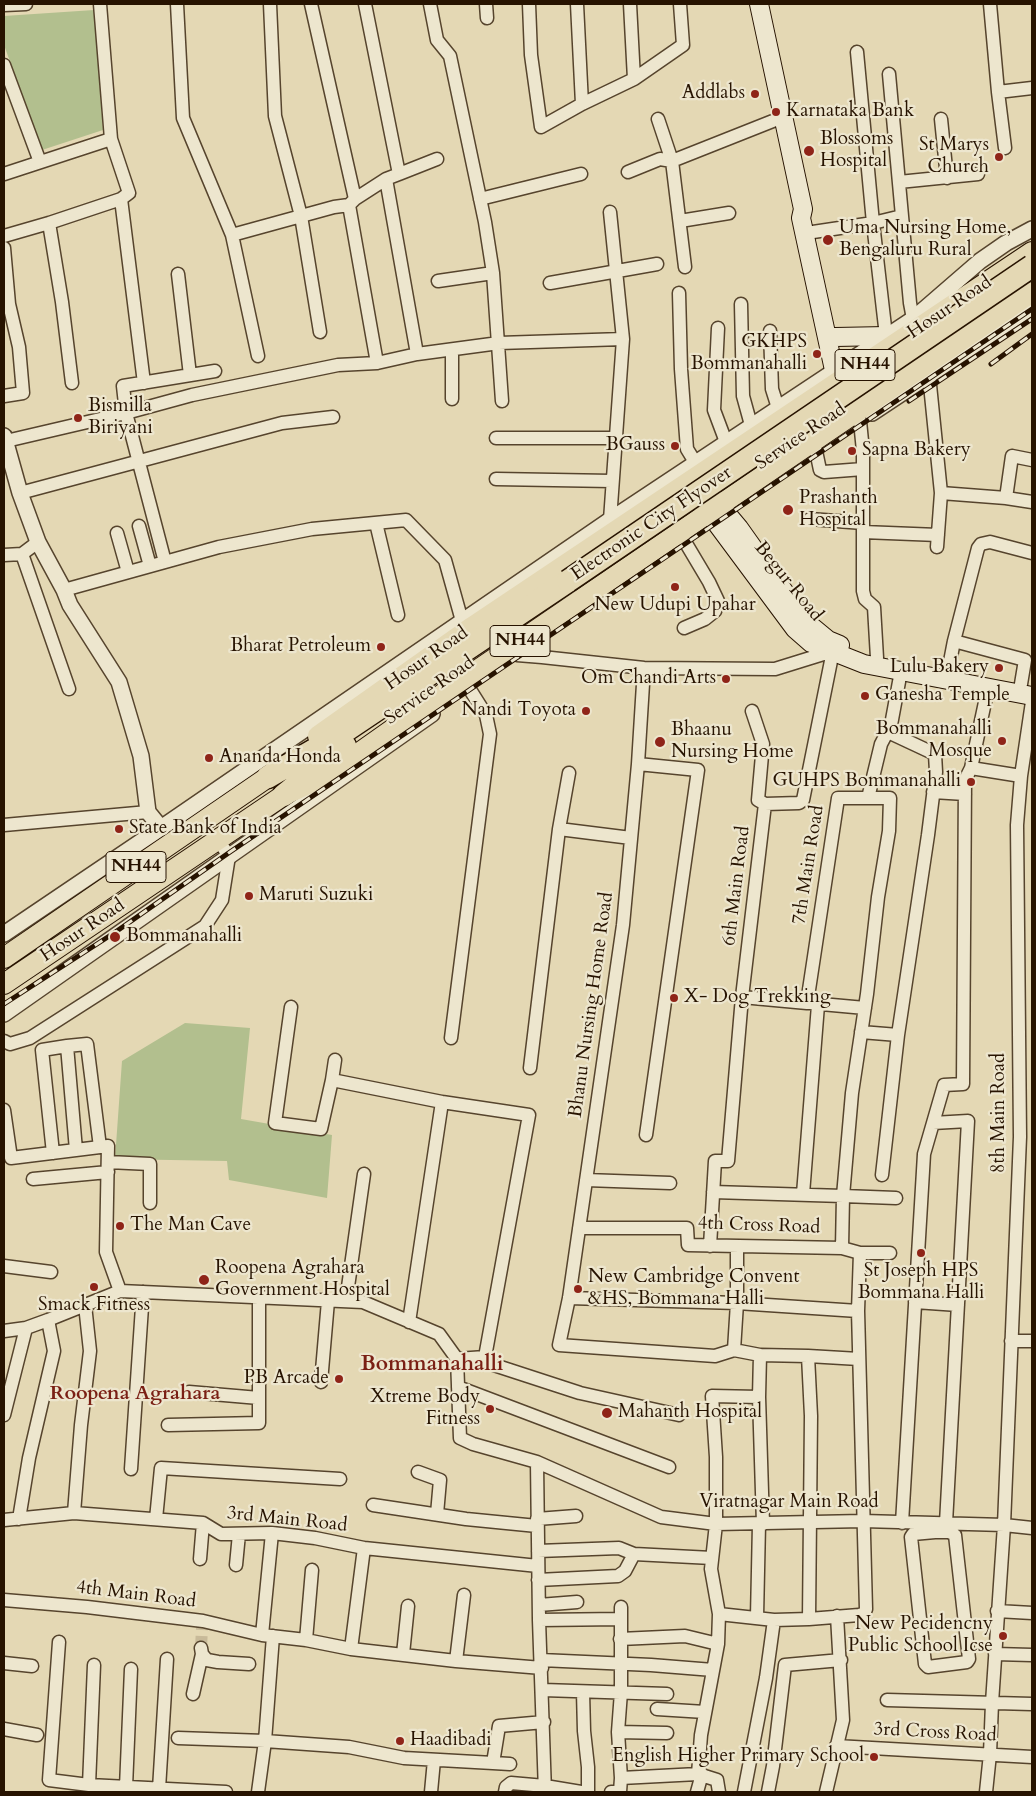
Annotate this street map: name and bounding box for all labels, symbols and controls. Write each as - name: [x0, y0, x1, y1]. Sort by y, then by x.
- place label: Addlabs: [682, 83, 745, 105]
- marker: Addlabs: [749, 88, 761, 100]
- place label: Karnataka Bank: [786, 101, 914, 123]
- marker: Karnataka Bank: [770, 106, 782, 118]
- place label: Blossoms Hospital: [820, 129, 893, 173]
- place label: St Marys Church: [919, 135, 989, 179]
- marker: Blossoms Hospital: [802, 144, 816, 158]
- marker: St Marys Church: [993, 151, 1005, 163]
- place label: Uma Nursing Home, Bengaluru Rural: [839, 218, 1011, 262]
- marker: Uma Nursing Home, Bengaluru Rural: [821, 233, 835, 247]
- street label: Hosur Road: [904, 272, 996, 344]
- place label: GKHPS Bommanahalli: [691, 332, 807, 376]
- marker: GKHPS Bommanahalli: [811, 348, 823, 360]
- road number: NH44: [835, 350, 895, 380]
- place label: Bismilla Biriyani: [88, 396, 153, 440]
- street label: Service Road: [751, 398, 851, 476]
- marker: Bismilla Biriyani: [72, 412, 84, 424]
- place label: BGauss: [606, 435, 665, 457]
- marker: BGauss: [669, 440, 681, 452]
- place label: Sapna Bakery: [862, 440, 971, 462]
- marker: Sapna Bakery: [846, 445, 858, 457]
- street label: Electronic City Flyover: [567, 462, 737, 586]
- place label: Prashanth Hospital: [799, 488, 878, 532]
- marker: Prashanth Hospital: [781, 503, 795, 517]
- street label: Begur Road: [749, 537, 827, 627]
- marker: New Udupi Upahar: [669, 581, 681, 593]
- place label: New Udupi Upahar: [594, 595, 756, 617]
- street label: Hosur Road: [381, 622, 473, 696]
- road number: NH44: [490, 626, 550, 656]
- place label: Bharat Petroleum: [230, 636, 371, 658]
- marker: Bharat Petroleum: [375, 641, 387, 653]
- street label: Service Road: [381, 652, 479, 730]
- place label: Lulu Bakery: [890, 657, 989, 679]
- marker: Lulu Bakery: [993, 662, 1005, 674]
- place label: Om Chandi Arts: [581, 668, 716, 690]
- marker: Om Chandi Arts: [720, 673, 732, 685]
- place label: Ganesha Temple: [875, 685, 1010, 707]
- marker: Ganesha Temple: [859, 690, 871, 702]
- place label: Nandi Toyota: [461, 700, 576, 722]
- marker: Nandi Toyota: [580, 705, 592, 717]
- place label: Bommanahalli Mosque: [876, 719, 992, 763]
- place label: Bhaanu Nursing Home: [671, 720, 794, 764]
- marker: Bhaanu Nursing Home: [653, 735, 667, 749]
- marker: Bommanahalli Mosque: [996, 735, 1008, 747]
- place label: Ananda Honda: [219, 747, 341, 769]
- marker: Ananda Honda: [203, 752, 215, 764]
- place label: GUHPS Bommanahalli: [773, 771, 961, 793]
- marker: GUHPS Bommanahalli: [965, 776, 977, 788]
- street label: 7th Main Road: [788, 804, 830, 926]
- place label: State Bank of India: [129, 818, 282, 840]
- marker: State Bank of India: [113, 823, 125, 835]
- street label: 6th Main Road: [718, 825, 756, 947]
- road number: NH44: [106, 852, 166, 882]
- place label: Maruti Suzuki: [259, 885, 373, 907]
- marker: Maruti Suzuki: [243, 890, 255, 902]
- street label: Bhanu Nursing Home Road: [565, 891, 619, 1119]
- street label: Hosur Road: [37, 895, 129, 967]
- place label: Bommanahalli: [126, 926, 242, 948]
- marker: Bommanahalli: [108, 930, 122, 944]
- place label: X- Dog Trekking: [684, 987, 831, 1009]
- marker: X- Dog Trekking: [668, 992, 680, 1004]
- street label: 8th Main Road: [989, 1053, 1011, 1173]
- street label: 4th Cross Road: [697, 1212, 821, 1240]
- place label: The Man Cave: [130, 1215, 251, 1237]
- marker: The Man Cave: [114, 1220, 126, 1232]
- marker: St Joseph HPS Bommana Halli: [915, 1247, 927, 1259]
- place label: Roopena Agrahara Government Hospital: [215, 1258, 390, 1302]
- place label: St Joseph HPS Bommana Halli: [858, 1261, 984, 1305]
- place label: New Cambridge Convent &HS, Bommana Halli: [588, 1267, 800, 1311]
- marker: Roopena Agrahara Government Hospital: [197, 1273, 211, 1287]
- marker: Smack Fitness: [88, 1281, 100, 1293]
- marker: New Cambridge Convent &HS, Bommana Halli: [572, 1283, 584, 1295]
- place label: Smack Fitness: [38, 1295, 150, 1317]
- district label: Bommanahalli: [361, 1352, 503, 1378]
- place label: PB Arcade: [244, 1368, 329, 1390]
- marker: PB Arcade: [333, 1373, 345, 1385]
- district label: Roopena Agrahara: [50, 1382, 220, 1406]
- place label: Xtreme Body Fitness: [370, 1387, 480, 1431]
- place label: Mahanth Hospital: [618, 1402, 762, 1424]
- marker: Xtreme Body Fitness: [484, 1403, 496, 1415]
- marker: Mahanth Hospital: [600, 1406, 614, 1420]
- street label: Viratnagar Main Road: [699, 1492, 879, 1514]
- street label: 3rd Main Road: [226, 1502, 348, 1538]
- street label: 4th Main Road: [75, 1576, 197, 1614]
- place label: New Pecidencny Public School Icse: [848, 1614, 993, 1658]
- marker: New Pecidencny Public School Icse: [997, 1630, 1009, 1642]
- street label: 3rd Cross Road: [873, 1718, 997, 1748]
- place label: Haadibadi: [410, 1730, 492, 1752]
- marker: Haadibadi: [394, 1735, 406, 1747]
- place label: English Higher Primary School: [612, 1746, 864, 1768]
- marker: English Higher Primary School: [868, 1751, 880, 1763]

